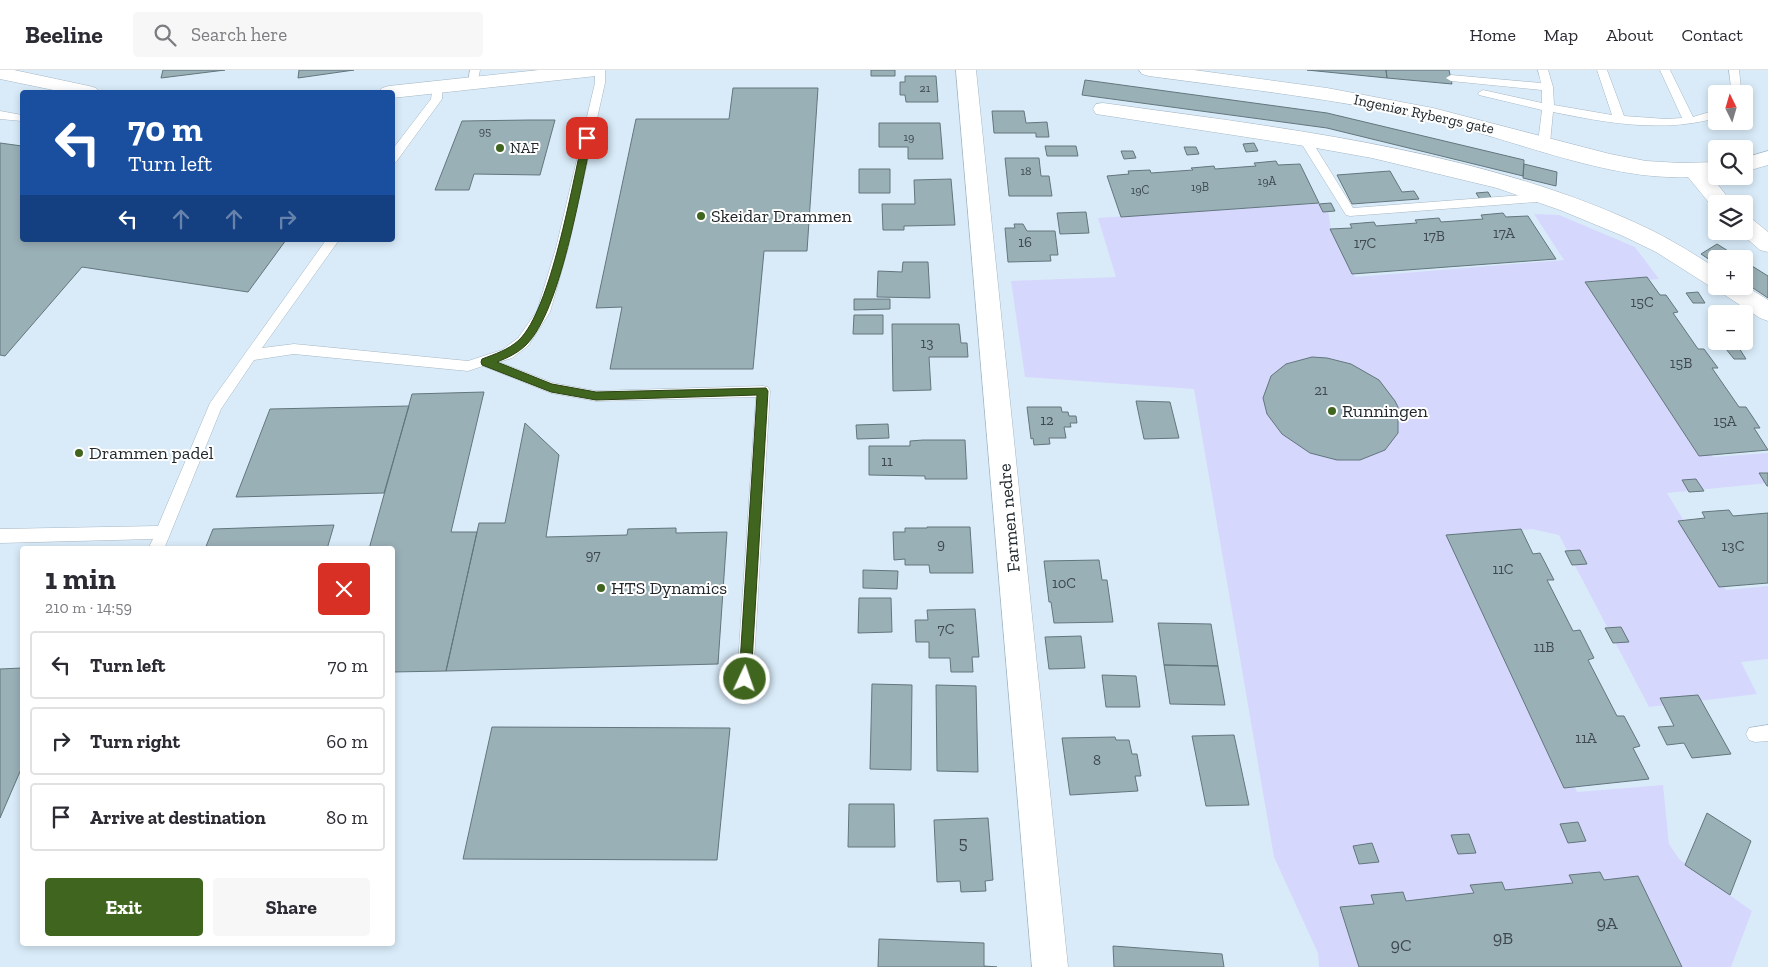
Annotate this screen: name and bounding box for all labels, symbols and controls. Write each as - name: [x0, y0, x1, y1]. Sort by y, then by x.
- search box: [133, 12, 483, 57]
- text: Beeline: [25, 20, 103, 49]
- icon: search: [151, 21, 179, 49]
- text: Search here: [191, 23, 287, 46]
- text: Home: [1469, 24, 1516, 46]
- text: Map: [1544, 24, 1578, 46]
- text: About: [1606, 24, 1653, 46]
- text: Contact: [1681, 24, 1743, 46]
- house number: 21: [920, 81, 931, 95]
- north arrow: [1708, 85, 1752, 130]
- map controls: [1708, 85, 1753, 350]
- street label: Ingeniør Rybergs gate: [1352, 90, 1496, 138]
- text: 70 m: [128, 108, 203, 150]
- icon: left: [45, 110, 110, 175]
- pin: [566, 117, 608, 159]
- house number: 95: [479, 124, 491, 138]
- icon: arrive: [573, 124, 601, 152]
- house number: 19: [904, 130, 915, 144]
- place label: NAF: [510, 139, 539, 157]
- button: search: [1708, 140, 1753, 185]
- marker: NAF: [494, 142, 506, 154]
- text: Turn left: [128, 150, 212, 177]
- house number: 18: [1020, 164, 1032, 178]
- house number: 19A: [1258, 174, 1277, 188]
- house number: 19B: [1191, 180, 1209, 194]
- house number: 19C: [1131, 183, 1150, 197]
- button: layers: [1708, 195, 1753, 240]
- icon: left: [114, 205, 142, 233]
- icon: ahead: [167, 205, 195, 233]
- icon: ahead: [220, 205, 248, 233]
- icon: right: [273, 205, 301, 233]
- place label: Skeidar Drammen: [711, 205, 853, 227]
- marker: Skeidar Drammen: [695, 210, 707, 222]
- house number: 17A: [1493, 224, 1515, 242]
- house number: 17B: [1423, 227, 1445, 245]
- house number: 16: [1018, 233, 1032, 251]
- house number: 17C: [1354, 234, 1376, 252]
- button: +: [1708, 250, 1753, 295]
- house number: 15C: [1630, 293, 1654, 311]
- button: −: [1708, 305, 1753, 350]
- house number: 13: [920, 334, 934, 352]
- house number: 15B: [1670, 354, 1692, 372]
- house number: 21: [1314, 381, 1328, 399]
- place label: Runningen: [1342, 400, 1429, 422]
- marker: Runningen: [1326, 405, 1338, 417]
- house number: 12: [1040, 411, 1054, 429]
- house number: 15A: [1713, 412, 1737, 430]
- place label: Drammen padel: [89, 442, 214, 464]
- marker: Drammen padel: [73, 447, 85, 459]
- house number: 11: [881, 452, 893, 470]
- street label: Farmen nedre: [993, 463, 1025, 573]
- house number: 9: [937, 535, 945, 553]
- house number: 13C: [1722, 537, 1744, 555]
- house number: 97: [585, 546, 601, 564]
- house number: 11C: [1492, 560, 1514, 578]
- text: 1 min: [45, 561, 116, 597]
- button: close: [318, 563, 370, 615]
- house number: 10C: [1052, 574, 1076, 592]
- place label: HTS Dynamics: [611, 577, 727, 599]
- marker: HTS Dynamics: [595, 582, 607, 594]
- text: 210 m · 14:59: [45, 598, 132, 617]
- house number: 7C: [938, 620, 954, 638]
- house number: 11B: [1534, 638, 1554, 656]
- icon: left: [47, 651, 75, 679]
- position arrow: [718, 652, 770, 704]
- text: Turn left: [90, 654, 165, 677]
- text: 70 m: [327, 654, 368, 677]
- icon: right: [47, 727, 75, 755]
- house number: 11A: [1575, 729, 1597, 747]
- text: Turn right: [90, 730, 180, 753]
- text: 60 m: [326, 730, 368, 753]
- house number: 8: [1093, 751, 1101, 769]
- icon: arrive: [47, 803, 75, 831]
- text: Arrive at destination: [90, 806, 266, 829]
- text: 80 m: [326, 806, 368, 829]
- house number: 5: [958, 832, 968, 854]
- button: Exit: [45, 878, 203, 936]
- button: Share: [213, 878, 370, 936]
- house number: 9A: [1596, 912, 1618, 934]
- house number: 9B: [1493, 927, 1513, 949]
- house number: 9C: [1390, 934, 1412, 956]

